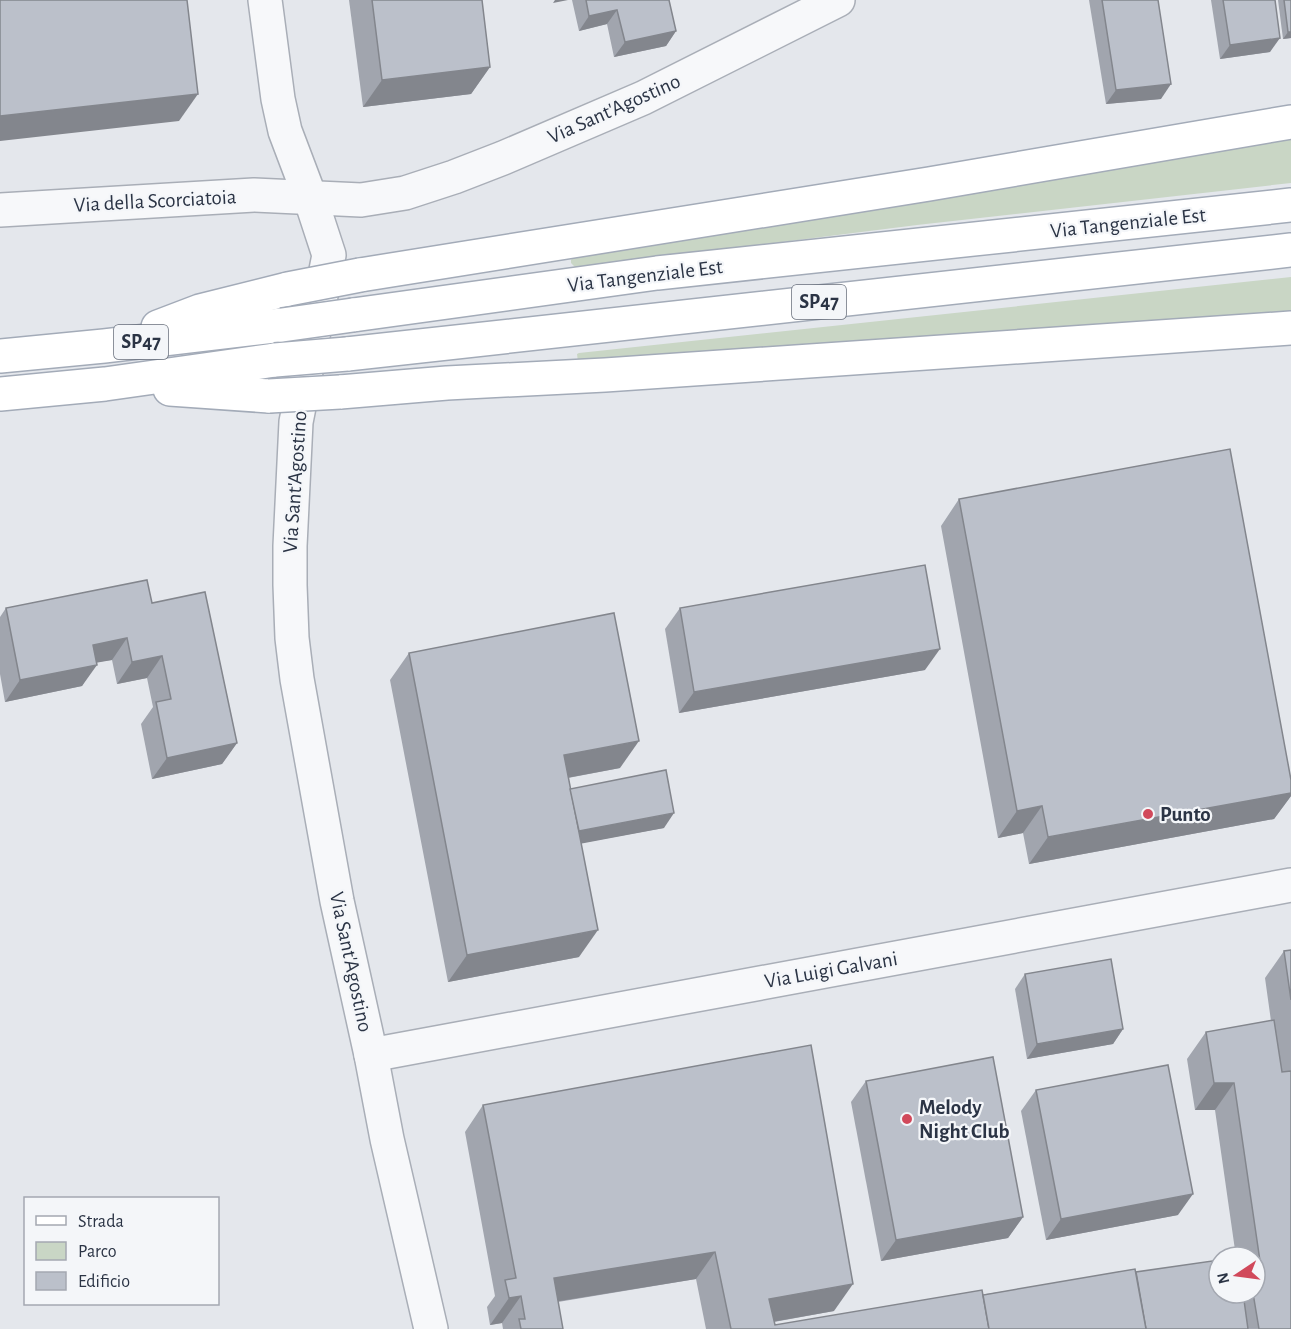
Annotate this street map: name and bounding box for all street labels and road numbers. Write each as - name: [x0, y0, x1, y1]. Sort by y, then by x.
- street label: Via Sant'Agostino: [545, 70, 683, 148]
- street label: Via della Scorciatoia: [73, 186, 237, 216]
- street label: Via Tangenziale Est: [1049, 204, 1207, 242]
- street label: Via Tangenziale Est: [566, 256, 724, 296]
- road number: SP47: [792, 285, 846, 319]
- road number: SP47: [114, 325, 168, 359]
- street label: Via Sant'Agostino: [280, 410, 310, 554]
- street label: Via Sant'Agostino: [326, 890, 376, 1034]
- street label: Via Luigi Galvani: [763, 948, 899, 992]

